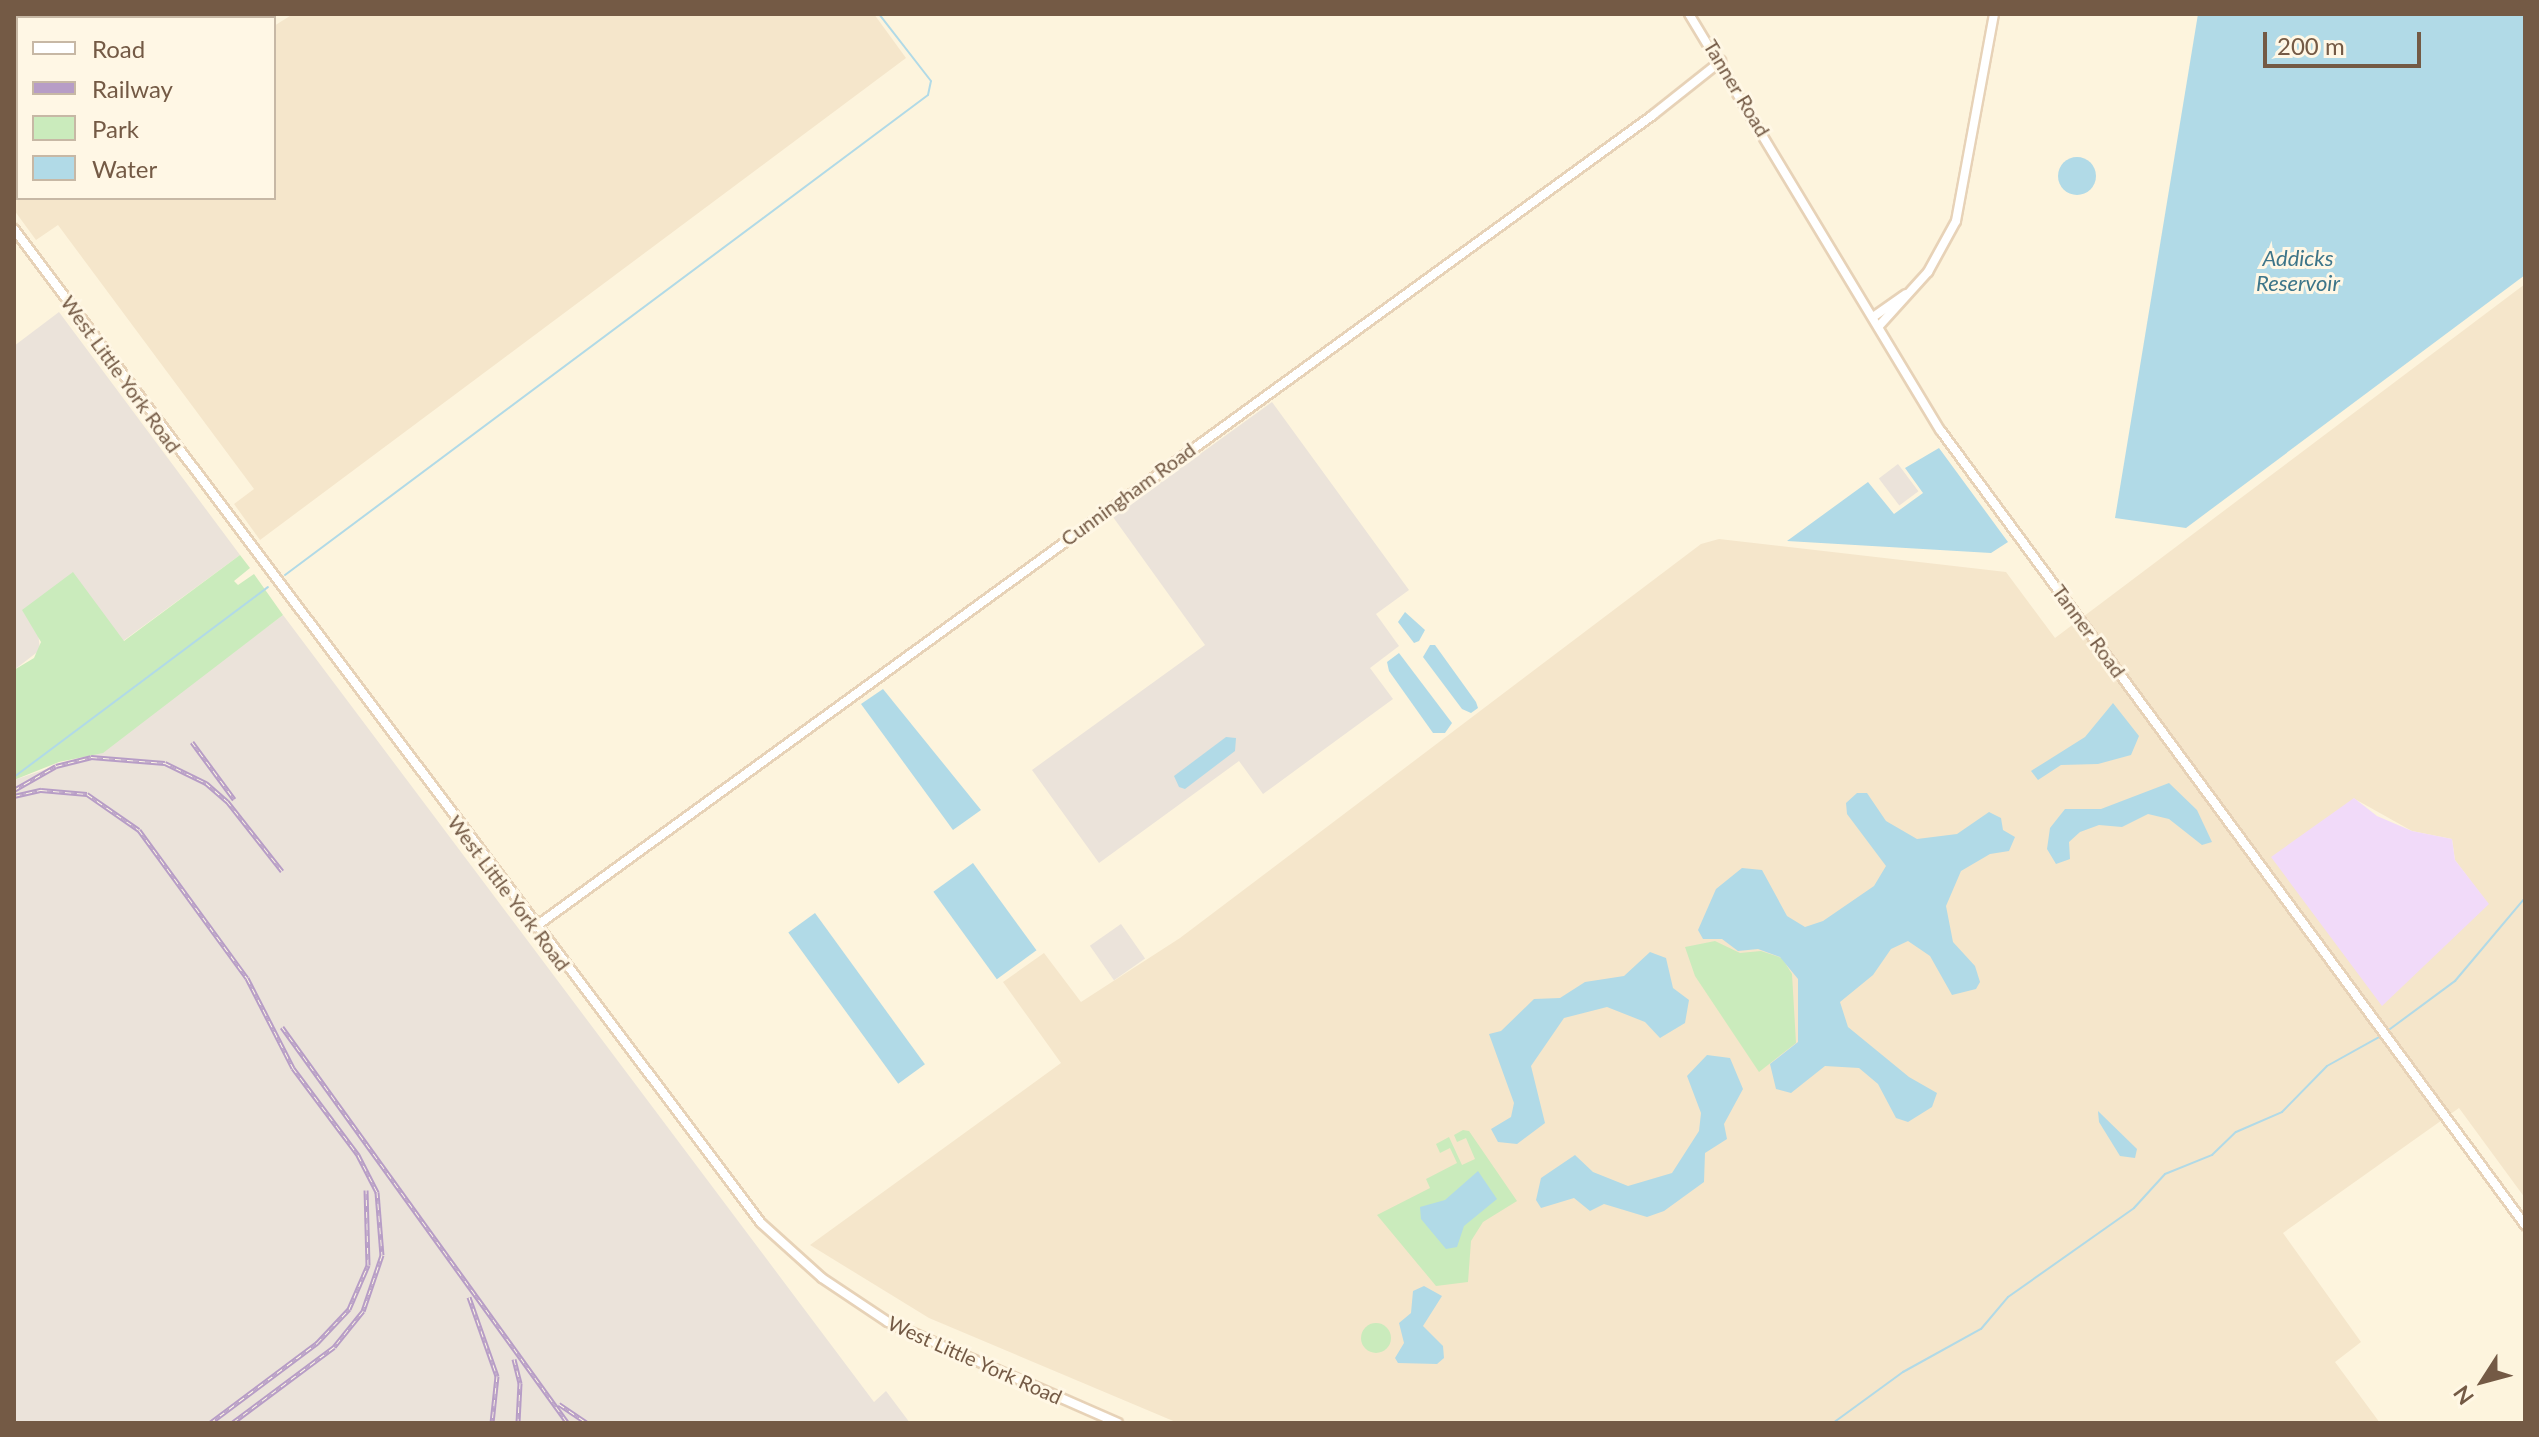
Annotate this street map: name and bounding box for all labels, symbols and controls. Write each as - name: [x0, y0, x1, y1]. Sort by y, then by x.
- legend: [16, 16, 276, 200]
- scale bar: [2267, 16, 2425, 66]
- text: 200 m: [2277, 31, 2345, 60]
- text: Road: [92, 34, 145, 63]
- street label: Tanner Road: [1699, 35, 1775, 141]
- text: Railway: [92, 74, 173, 103]
- text: Park: [92, 114, 139, 143]
- text: Water: [92, 154, 157, 183]
- water label: Addicks Reservoir: [2256, 244, 2340, 296]
- street label: West Little York Road: [56, 291, 186, 457]
- street label: Cunningham Road: [1056, 437, 1200, 551]
- street label: Tanner Road: [2047, 580, 2131, 682]
- street label: West Little York Road: [443, 810, 575, 976]
- street label: West Little York Road: [884, 1311, 1066, 1409]
- north arrow: [2443, 1341, 2523, 1421]
- text: N: [2447, 1381, 2479, 1410]

